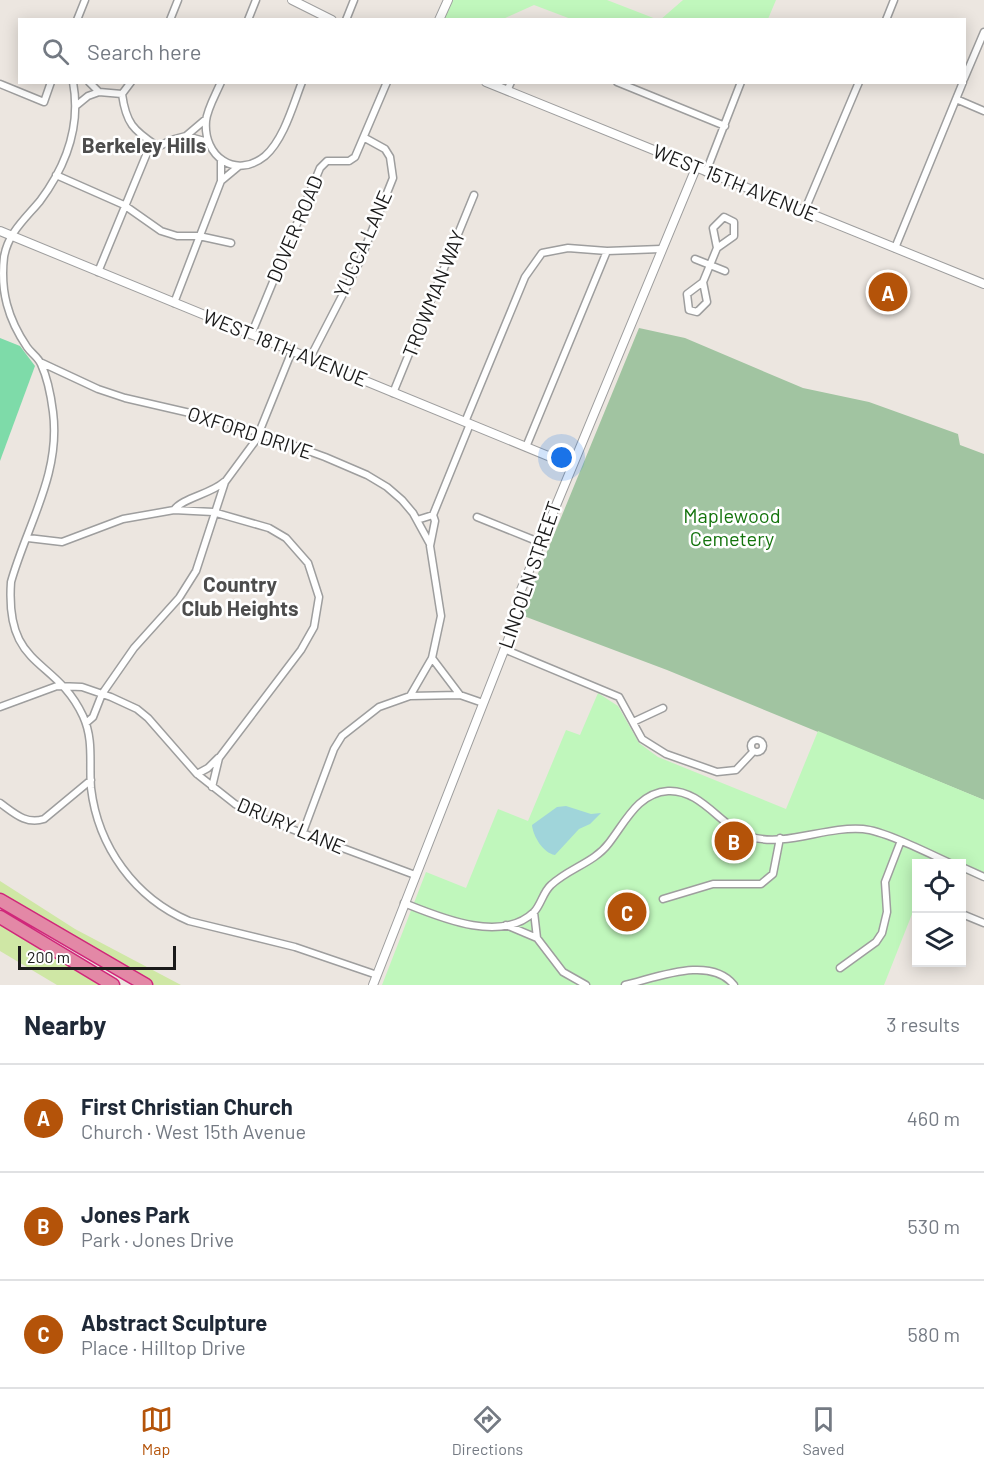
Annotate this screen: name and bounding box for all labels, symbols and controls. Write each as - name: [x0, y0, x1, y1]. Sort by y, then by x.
- search box: [18, 18, 966, 84]
- icon: search: [39, 35, 72, 68]
- text: Search here: [87, 38, 201, 64]
- district label: Berkeley Hills: [82, 132, 206, 157]
- street label: WEST 15TH AVENUE: [650, 138, 821, 226]
- street label: DOVER ROAD: [261, 172, 327, 286]
- street label: YUCCA LANE: [328, 187, 396, 301]
- street label: TROWMAN WAY: [397, 226, 470, 361]
- pin: A: [868, 270, 908, 314]
- street label: WEST 18TH AVENUE: [200, 303, 371, 391]
- street label: OXFORD DRIVE: [185, 401, 316, 464]
- your location: [547, 443, 576, 472]
- street label: LINCOLN STREET: [493, 498, 565, 651]
- park label: Maplewood Cemetery: [683, 503, 781, 550]
- district label: Country Club Heights: [181, 571, 299, 620]
- street label: DRURY LANE: [234, 792, 349, 859]
- pin: B: [714, 818, 754, 864]
- map controls: [912, 859, 966, 967]
- button: locate: [912, 859, 966, 913]
- pin: C: [608, 890, 646, 934]
- button: layers: [912, 913, 966, 967]
- scale bar: [18, 943, 176, 970]
- text: 200 m: [27, 947, 70, 966]
- text: Nearby: [24, 1009, 106, 1040]
- text: 3 results: [886, 1012, 960, 1036]
- text: First Christian Church: [81, 1093, 293, 1119]
- text: A: [37, 1106, 50, 1130]
- text: 460 m: [907, 1106, 960, 1130]
- text: Church · West 15th Avenue: [81, 1119, 306, 1143]
- text: Jones Park: [81, 1201, 190, 1227]
- text: B: [37, 1214, 50, 1238]
- text: 530 m: [908, 1214, 960, 1238]
- text: Park · Jones Drive: [81, 1227, 234, 1251]
- text: Abstract Sculpture: [81, 1309, 267, 1335]
- text: C: [37, 1322, 50, 1346]
- text: 580 m: [907, 1322, 960, 1346]
- text: Place · Hilltop Drive: [81, 1335, 246, 1359]
- tab: Map: [140, 1403, 173, 1458]
- tab: Directions: [452, 1403, 523, 1458]
- tab: Saved: [802, 1403, 844, 1458]

